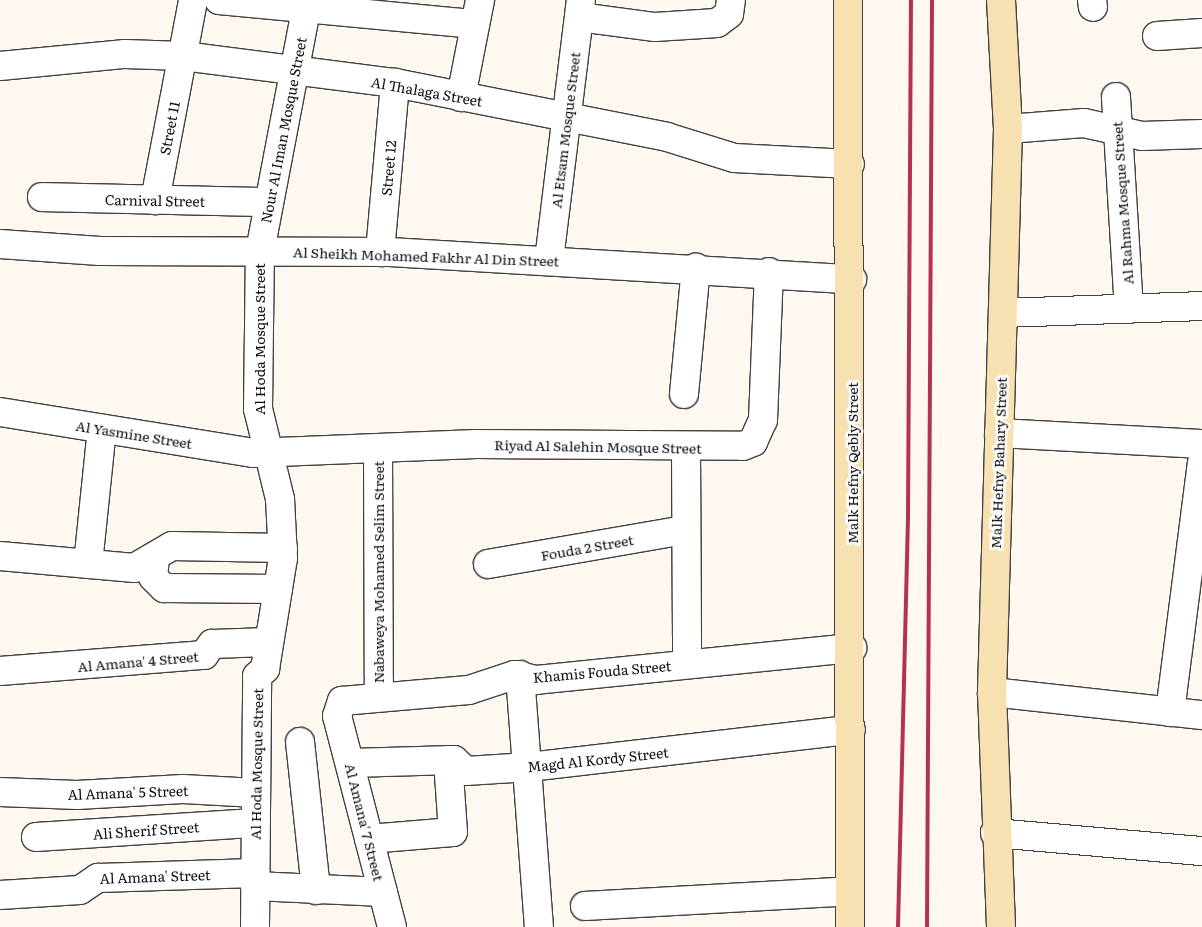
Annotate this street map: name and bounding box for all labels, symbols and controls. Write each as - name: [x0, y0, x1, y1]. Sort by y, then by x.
- street label: Nour Al Iman Mosque Street: [257, 35, 309, 225]
- street label: Al Etsam Mosque Street: [547, 51, 583, 209]
- street label: Al Thalaga Street: [370, 73, 484, 109]
- street label: Street 11: [156, 100, 182, 156]
- street label: Al Rahma Mosque Street: [1108, 121, 1136, 285]
- street label: Street 12: [377, 140, 399, 196]
- street label: Carnival Street: [105, 191, 205, 209]
- street label: Al Sheikh Mohamed Fakhr Al Din Street: [293, 243, 559, 269]
- street label: Al Hoda Mosque Street: [251, 263, 267, 415]
- street label: Malk Hefny Bahary Street: [987, 377, 1009, 549]
- street label: Malk Hefny Qebly Street: [844, 382, 860, 544]
- street label: Al Yasmine Street: [75, 416, 193, 452]
- street label: Riyad Al Salehin Mosque Street: [494, 436, 702, 456]
- street label: Nabaweya Mohamed Selim Street: [370, 461, 386, 683]
- street label: Fouda 2 Street: [539, 531, 635, 563]
- street label: Al Amana' 4 Street: [77, 647, 199, 675]
- street label: Khamis Fouda Street: [532, 657, 672, 685]
- street label: Al Hoda Mosque Street: [246, 688, 266, 840]
- street label: Magd Al Kordy Street: [527, 743, 669, 775]
- street label: Al Amana' 7 Street: [342, 761, 388, 883]
- street label: Al Amana' 5 Street: [67, 781, 189, 803]
- street label: Ali Sherif Street: [92, 818, 200, 842]
- street label: Al Amana' Street: [99, 866, 211, 886]

